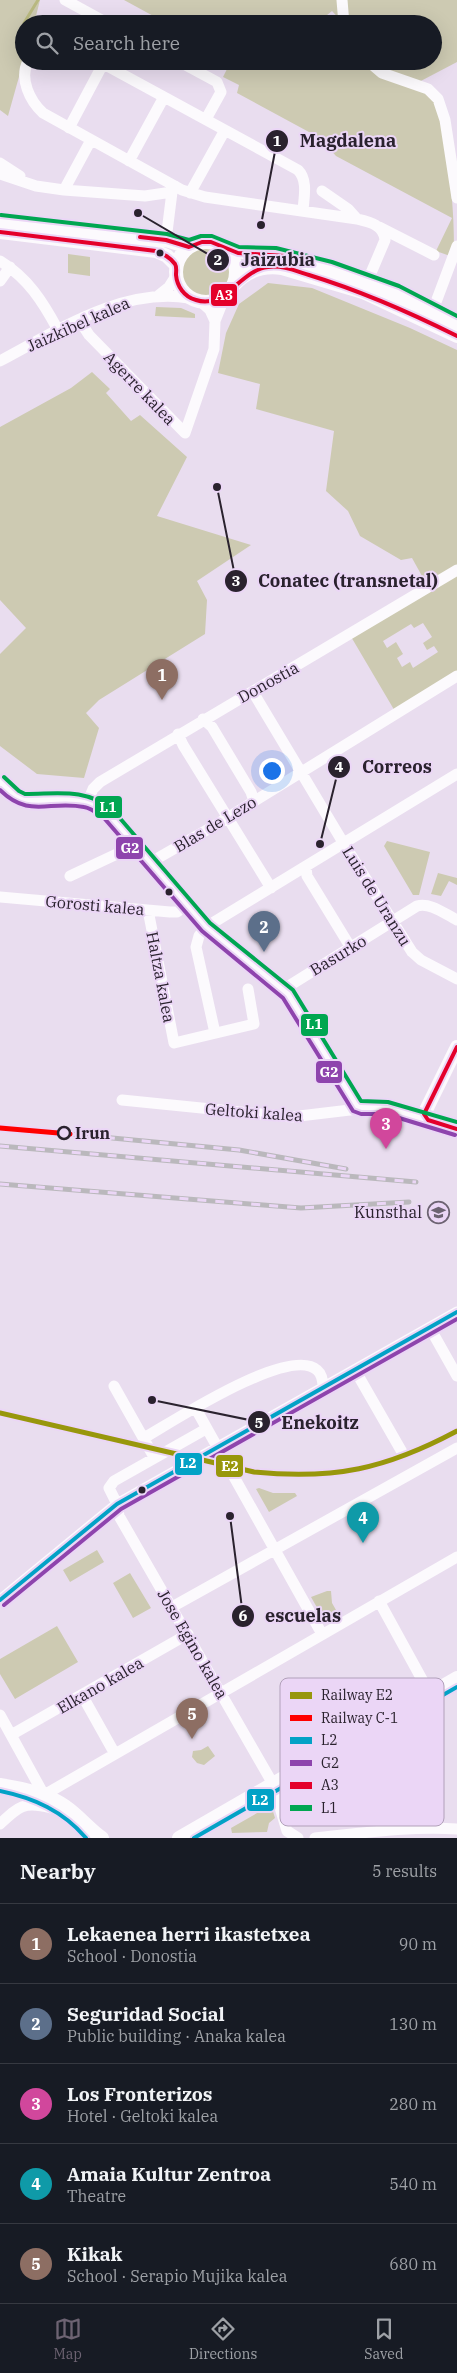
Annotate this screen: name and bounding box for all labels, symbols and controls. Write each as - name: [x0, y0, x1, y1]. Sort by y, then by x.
- search box: [15, 15, 442, 70]
- icon: search: [33, 29, 61, 57]
- text: Search here: [73, 31, 180, 55]
- callout: Magdalena: [265, 125, 406, 158]
- text: Magdalena: [300, 129, 396, 152]
- text: 1: [272, 131, 282, 150]
- callout: Jaizubia: [206, 243, 325, 276]
- unlabelled marker: [155, 248, 165, 258]
- text: Jaizubia: [241, 248, 315, 271]
- text: 2: [213, 250, 223, 269]
- line badge: A3: [210, 283, 238, 307]
- text: A3: [215, 286, 233, 304]
- street label: Jaizkibel kalea: [23, 292, 133, 356]
- street label: Agerre kalea: [100, 347, 180, 429]
- callout: Conatec (transnetal): [223, 565, 448, 598]
- text: Conatec (transnetal): [258, 569, 438, 592]
- text: 3: [231, 571, 241, 590]
- street label: Donostia: [234, 657, 302, 707]
- pin: 1: [146, 659, 178, 700]
- callout: Correos: [327, 751, 441, 784]
- text: Correos: [362, 755, 432, 778]
- text: 4: [334, 757, 344, 776]
- your location: [259, 758, 285, 784]
- street label: Blas de Lezo: [170, 792, 260, 856]
- line badge: L1: [94, 795, 123, 819]
- text: L1: [99, 798, 117, 816]
- line badge: G2: [115, 836, 144, 860]
- text: G2: [120, 839, 140, 857]
- street label: Luis de Uranzu: [338, 843, 416, 950]
- unlabelled marker: [164, 887, 174, 897]
- street label: Gorosti kalea: [45, 891, 146, 919]
- pin: 2: [248, 911, 280, 952]
- street label: Haltza kalea: [142, 930, 180, 1025]
- street label: Basurko: [306, 930, 370, 980]
- line badge: L1: [300, 1013, 329, 1037]
- text: L1: [305, 1015, 323, 1033]
- line badge: G2: [315, 1060, 343, 1084]
- text: G2: [319, 1063, 339, 1081]
- street label: Geltoki kalea: [204, 1099, 304, 1125]
- pin: 3: [370, 1108, 402, 1149]
- place label: Irun: [75, 1123, 111, 1143]
- marker: Irun: [57, 1126, 71, 1140]
- school or university icon: Kunsthal: [426, 1200, 450, 1224]
- place label: Kunsthal: [354, 1202, 422, 1222]
- callout: Enekoitz: [246, 1406, 369, 1439]
- text: Enekoitz: [281, 1411, 359, 1434]
- text: 5: [254, 1413, 264, 1432]
- line badge: L2: [174, 1452, 203, 1476]
- text: L2: [179, 1454, 197, 1472]
- line badge: E2: [215, 1454, 244, 1478]
- text: E2: [221, 1457, 239, 1475]
- unlabelled marker: [137, 1485, 147, 1495]
- pin: 4: [347, 1502, 379, 1543]
- street label: Jose Egino kalea: [153, 1586, 233, 1703]
- callout: escuelas: [230, 1599, 351, 1632]
- text: escuelas: [265, 1604, 341, 1627]
- text: 6: [238, 1606, 248, 1625]
- street label: Elkano kalea: [53, 1652, 147, 1718]
- legend: [280, 1678, 444, 1826]
- text: Railway E2: [321, 1686, 393, 1704]
- pin: 5: [176, 1698, 208, 1739]
- text: Railway C-1: [321, 1709, 398, 1727]
- text: L2: [321, 1731, 338, 1749]
- text: G2: [321, 1754, 340, 1772]
- text: A3: [321, 1776, 339, 1794]
- line badge: L2: [246, 1788, 275, 1812]
- text: L2: [251, 1791, 269, 1809]
- text: L1: [321, 1799, 338, 1817]
- text: Nearby: [20, 1857, 96, 1885]
- text: 5 results: [372, 1861, 437, 1881]
- text: Lekaenea herri ikastetxea: [67, 1922, 311, 1946]
- text: 1: [31, 1934, 41, 1954]
- text: 90 m: [399, 1934, 437, 1954]
- text: School · Donostia: [67, 1946, 197, 1966]
- text: Seguridad Social: [67, 2002, 225, 2026]
- text: 2: [31, 2014, 41, 2034]
- text: 130 m: [389, 2014, 437, 2034]
- text: Public building · Anaka kalea: [67, 2026, 286, 2046]
- text: Los Fronterizos: [67, 2082, 212, 2106]
- text: 3: [31, 2094, 41, 2114]
- text: 280 m: [389, 2094, 437, 2114]
- text: Hotel · Geltoki kalea: [67, 2106, 218, 2126]
- text: Amaia Kultur Zentroa: [67, 2162, 271, 2186]
- text: 4: [31, 2174, 41, 2194]
- text: 540 m: [389, 2174, 437, 2194]
- text: Theatre: [67, 2186, 126, 2206]
- text: Kikak: [67, 2242, 122, 2266]
- text: 5: [31, 2254, 41, 2274]
- text: 680 m: [389, 2254, 437, 2274]
- text: School · Serapio Mujika kalea: [67, 2266, 288, 2286]
- tab: Map: [54, 2315, 82, 2363]
- tab: Directions: [189, 2315, 257, 2363]
- tab: Saved: [364, 2315, 403, 2363]

